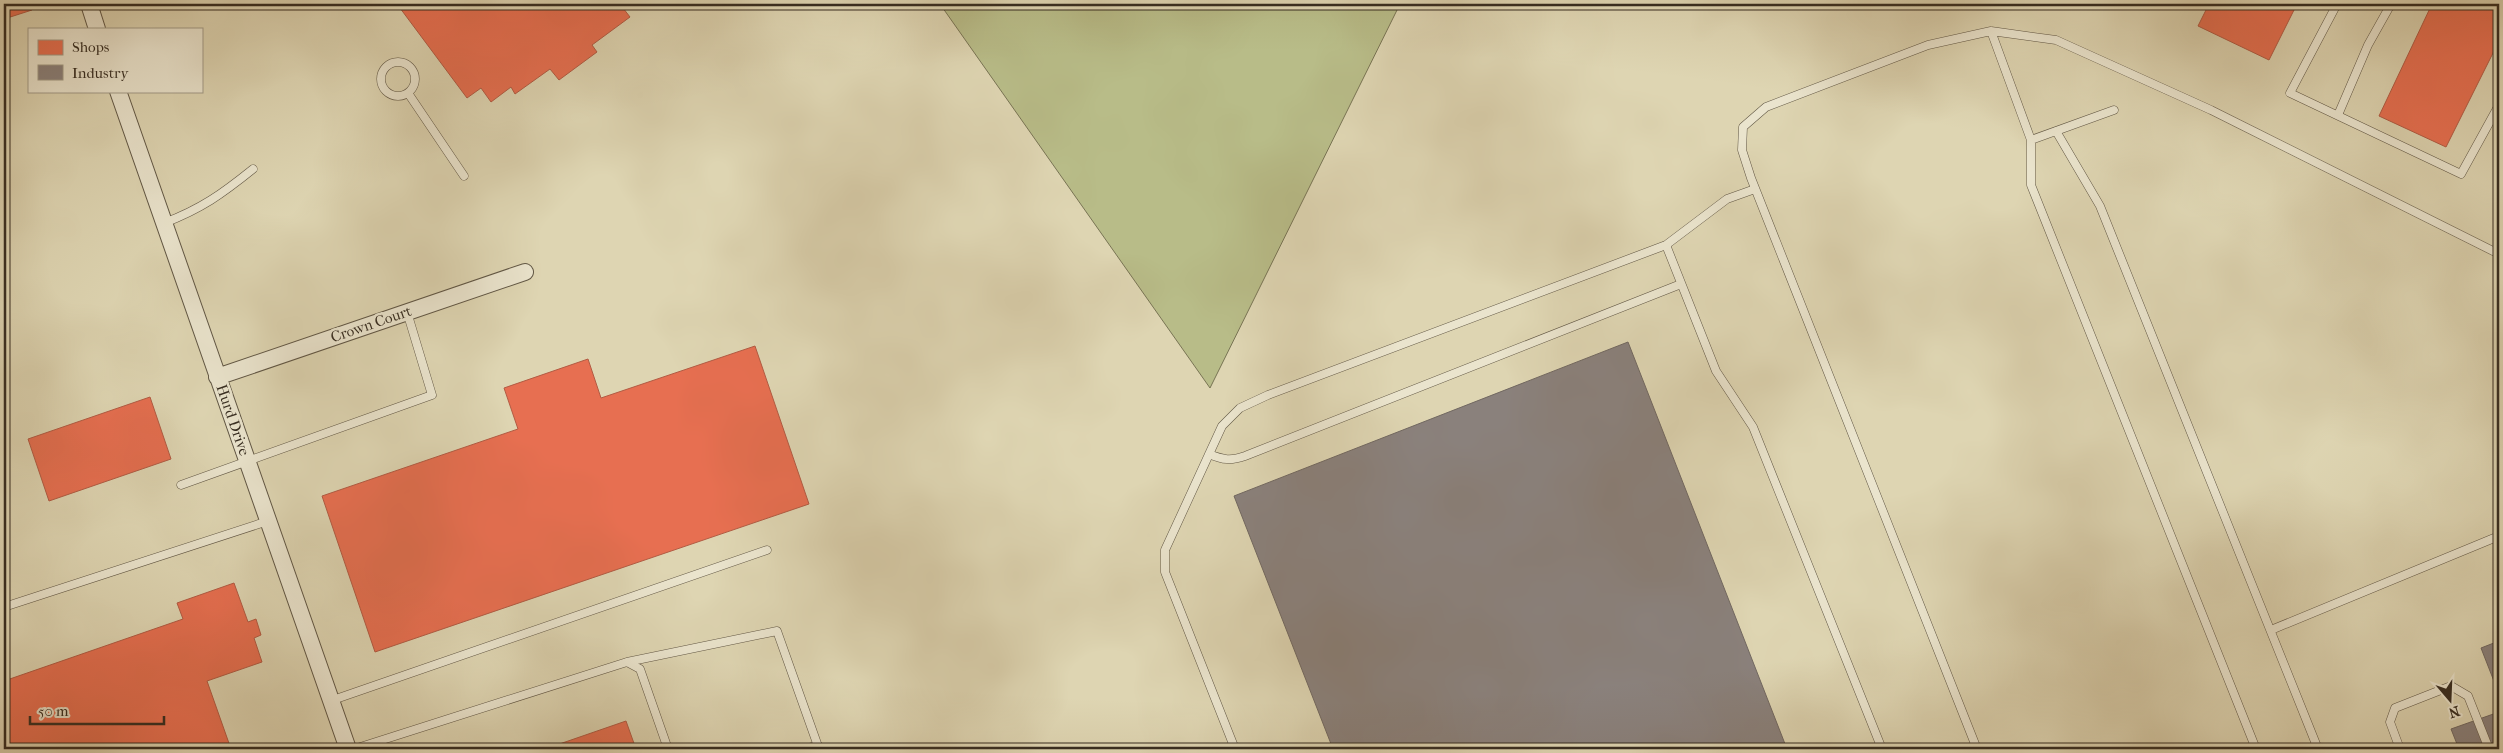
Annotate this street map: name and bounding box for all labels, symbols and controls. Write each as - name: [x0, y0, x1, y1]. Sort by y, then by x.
- legend: [28, 28, 202, 92]
- text: Shops: [72, 38, 110, 56]
- text: Industry: [72, 64, 129, 82]
- street label: Crown Court: [328, 302, 415, 346]
- street label: Hurd Drive: [212, 382, 254, 459]
- north arrow: [2426, 676, 2476, 726]
- scale bar: [30, 693, 164, 725]
- text: 50 m: [38, 702, 69, 720]
- text: N: [2446, 702, 2462, 722]

